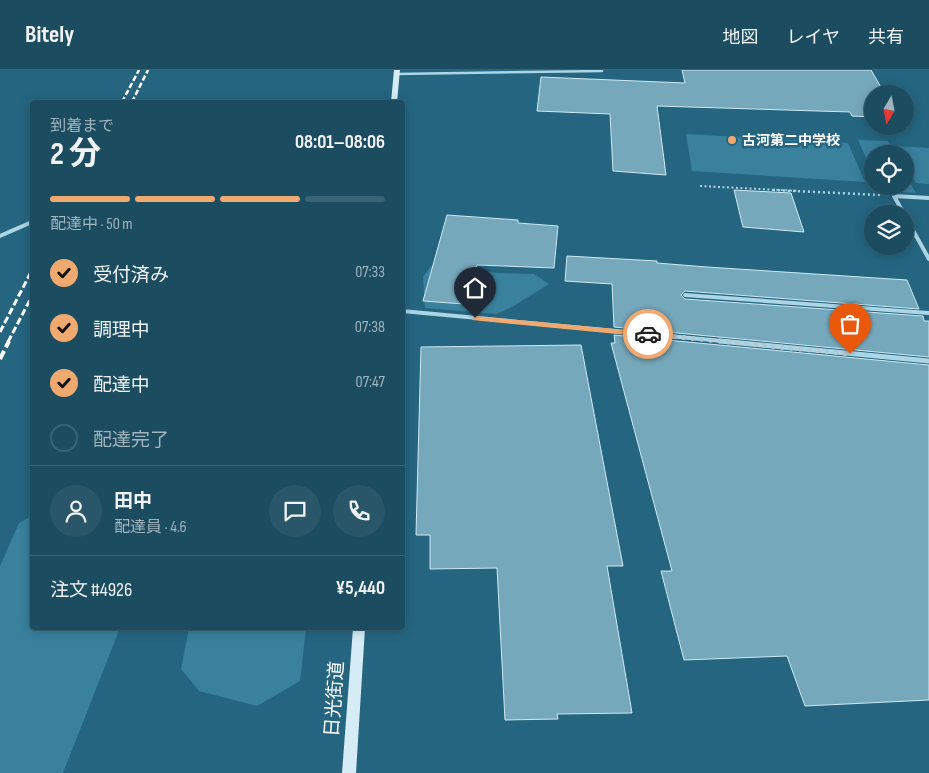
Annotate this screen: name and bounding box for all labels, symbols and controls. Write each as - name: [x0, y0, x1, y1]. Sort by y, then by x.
- text: Bitely: [25, 20, 74, 49]
- text: 地図: [723, 27, 759, 48]
- text: レイヤ: [787, 27, 840, 48]
- text: 共有: [868, 27, 904, 48]
- north arrow: [864, 85, 914, 135]
- map controls: [864, 85, 914, 255]
- text: 到着まで: [50, 117, 114, 136]
- text: 08:01–08:06: [295, 131, 385, 154]
- place label: 古河第二中学校: [742, 132, 840, 149]
- marker: 古河第二中学校: [726, 134, 738, 146]
- text: 2 分: [50, 135, 101, 174]
- button: locate: [864, 145, 914, 195]
- button: layers: [864, 205, 914, 255]
- text: 配達中 · 50 m: [50, 215, 133, 234]
- icon: check: [50, 259, 78, 287]
- text: 07:33: [355, 263, 385, 282]
- text: 受付済み: [93, 264, 169, 287]
- pin: [454, 267, 496, 318]
- icon: home: [461, 274, 489, 302]
- pin: [829, 303, 871, 354]
- courier: [623, 309, 673, 359]
- icon: bag: [836, 310, 864, 338]
- icon: check: [50, 314, 78, 342]
- text: 07:38: [355, 318, 385, 337]
- text: 調理中: [93, 319, 150, 342]
- icon: car: [634, 320, 662, 348]
- icon: check: [50, 369, 78, 397]
- text: 07:47: [356, 373, 385, 392]
- text: 配達中: [93, 374, 150, 397]
- text: 配達完了: [93, 429, 169, 452]
- button: person: [50, 485, 102, 537]
- button: chat: [269, 485, 321, 537]
- button: phone: [333, 485, 385, 537]
- text: 田中: [114, 490, 152, 513]
- text: 配達員 · 4.6: [114, 518, 187, 537]
- text: ¥5,440: [336, 577, 385, 600]
- text: 注文 #4926: [50, 579, 132, 602]
- street label: 日光街道: [321, 660, 349, 738]

